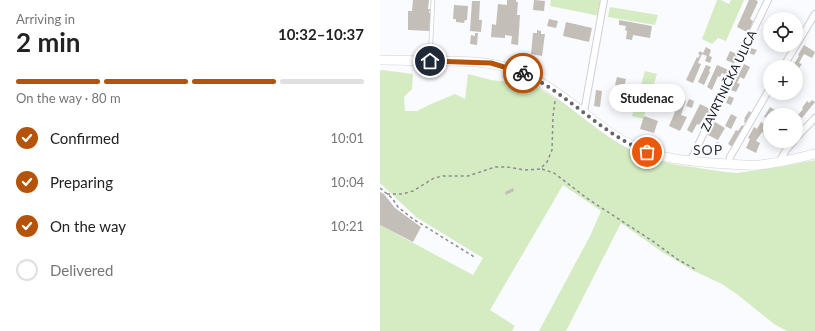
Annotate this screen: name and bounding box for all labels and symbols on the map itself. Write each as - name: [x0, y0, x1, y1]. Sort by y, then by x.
- street label: ZAVRTNIČKA ULICA: [697, 27, 760, 134]
- pin: [413, 44, 447, 78]
- courier: [503, 53, 543, 93]
- callout: Studenac: [609, 84, 685, 112]
- pin: [630, 135, 664, 169]
- district label: SOP: [693, 141, 723, 158]

